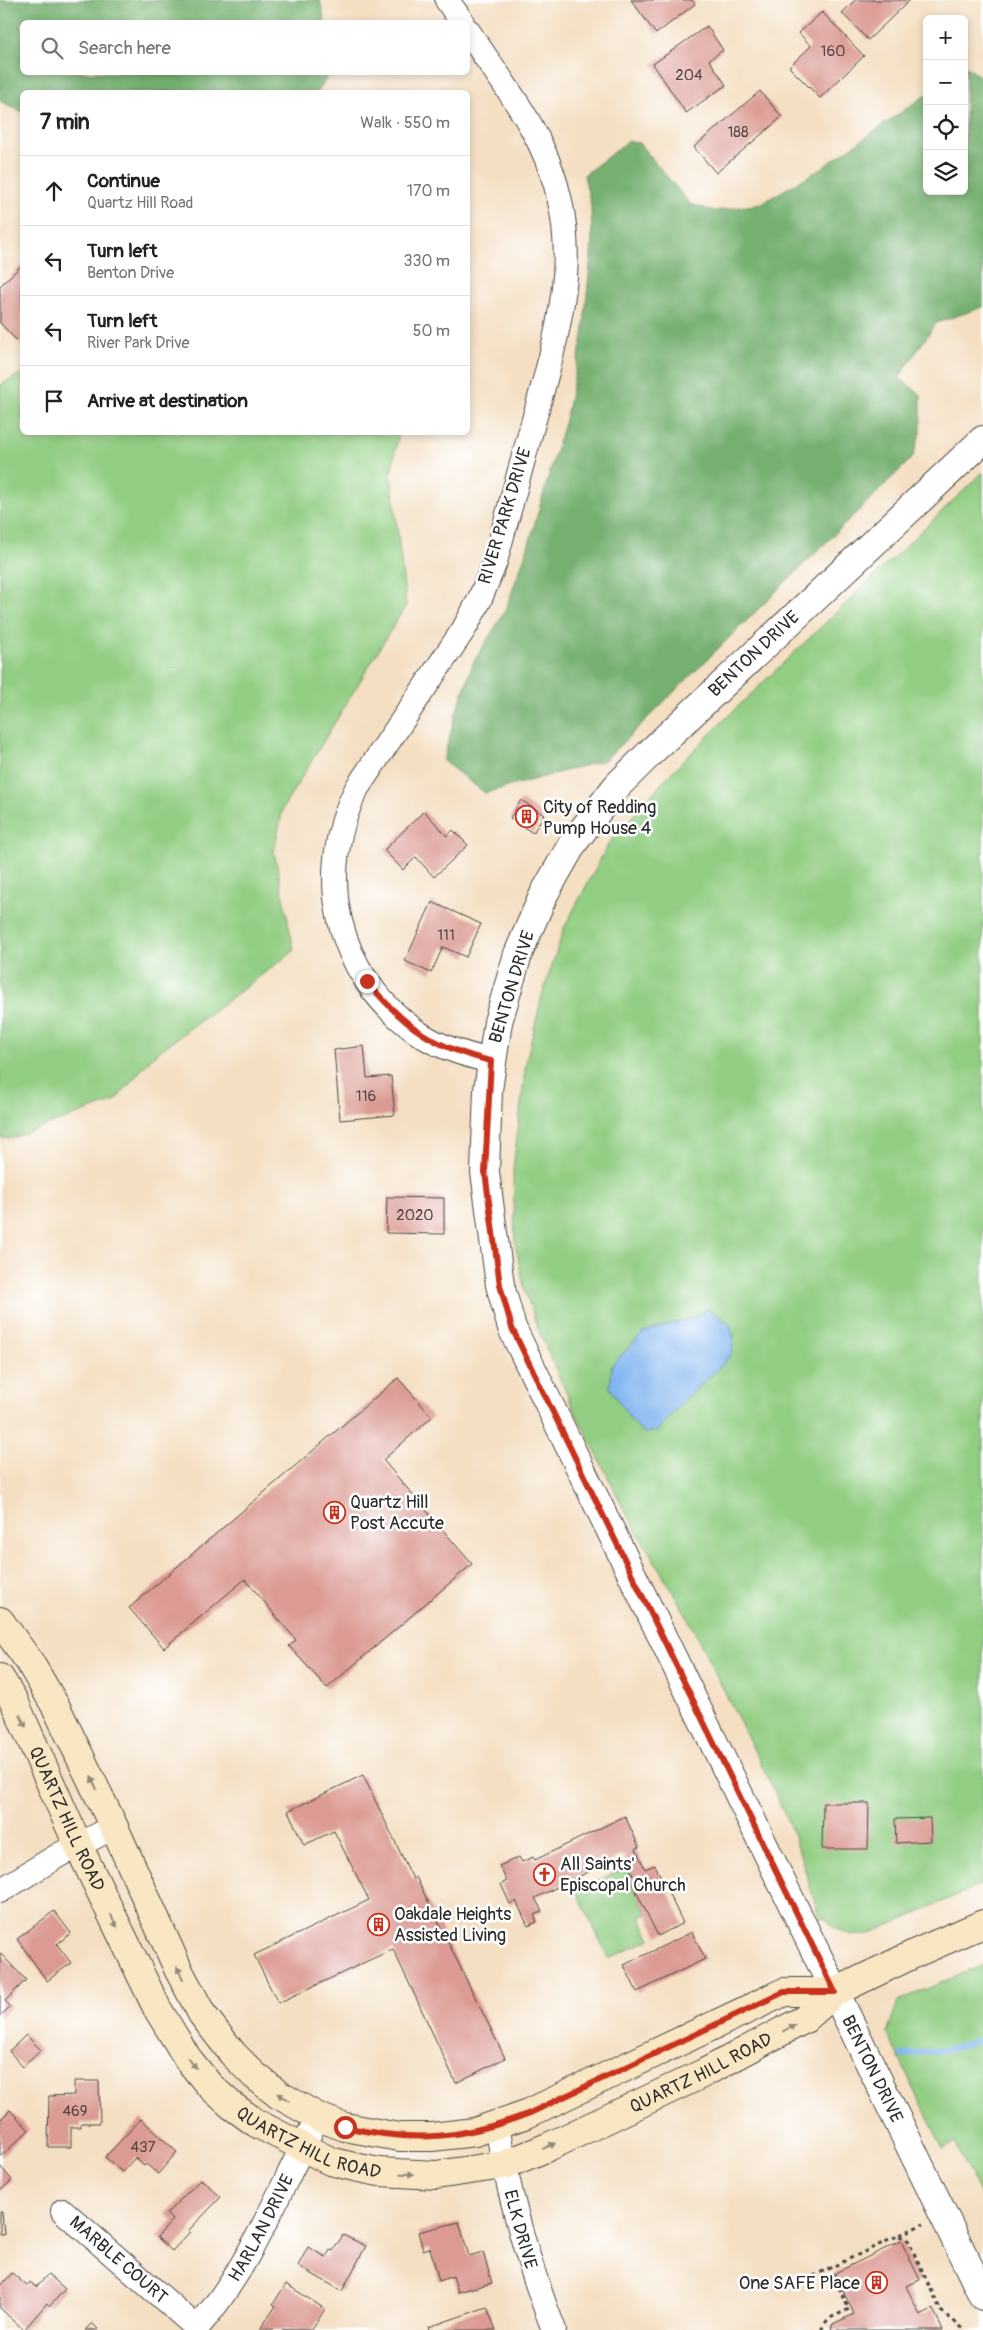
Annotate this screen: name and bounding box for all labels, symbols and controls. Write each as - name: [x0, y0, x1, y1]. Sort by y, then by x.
- map controls: [923, 15, 968, 195]
- button: +: [923, 15, 968, 60]
- search box: [20, 20, 470, 75]
- icon: search: [38, 34, 66, 62]
- text: Search here: [78, 36, 171, 60]
- house number: 160: [821, 42, 845, 61]
- button: −: [923, 60, 968, 105]
- house number: 204: [675, 66, 703, 85]
- button: locate: [923, 105, 968, 150]
- text: 7 min: [40, 109, 90, 136]
- text: Walk · 550 m: [360, 113, 450, 133]
- house number: 188: [728, 123, 749, 142]
- button: layers: [923, 150, 968, 195]
- text: Continue: [87, 169, 160, 193]
- icon: ahead: [40, 177, 68, 205]
- text: 170 m: [407, 181, 450, 201]
- text: Quartz Hill Road: [87, 193, 193, 213]
- text: Turn left: [87, 239, 157, 263]
- icon: left: [40, 247, 68, 275]
- text: 330 m: [404, 251, 450, 271]
- text: Benton Drive: [87, 263, 174, 283]
- text: Turn left: [87, 309, 157, 333]
- icon: left: [40, 317, 68, 345]
- text: 50 m: [413, 321, 450, 341]
- text: River Park Drive: [87, 333, 190, 353]
- icon: arrive: [40, 387, 68, 415]
- text: Arrive at destination: [87, 389, 248, 413]
- street label: RIVER PARK DRIVE: [473, 445, 537, 587]
- street label: BENTON DRIVE: [704, 606, 804, 702]
- place label: City of Redding Pump House 4: [543, 796, 656, 840]
- building icon: City of Redding Pump House 4: [515, 805, 539, 829]
- house number: 111: [437, 926, 455, 945]
- street label: BENTON DRIVE: [484, 928, 540, 1046]
- route end: [356, 970, 379, 993]
- house number: 116: [356, 1087, 376, 1106]
- house number: 2020: [396, 1206, 434, 1225]
- place label: Quartz Hill Post Accute: [350, 1491, 444, 1535]
- building icon: Quartz Hill Post Accute: [322, 1500, 346, 1524]
- one-way arrow: [19, 1714, 27, 1728]
- street label: QUARTZ HILL ROAD: [24, 1743, 110, 1895]
- one-way arrow: [89, 1776, 97, 1790]
- place label: All Saints' Episcopal Church: [560, 1853, 686, 1897]
- church icon: All Saints' Episcopal Church: [532, 1862, 556, 1886]
- place label: Oakdale Heights Assisted Living: [394, 1903, 511, 1947]
- building icon: Oakdale Heights Assisted Living: [366, 1912, 390, 1936]
- one-way arrow: [111, 1914, 119, 1928]
- one-way arrow: [176, 1966, 184, 1980]
- street label: BENTON DRIVE: [837, 2011, 908, 2126]
- one-way arrow: [781, 2024, 796, 2032]
- street label: QUARTZ HILL ROAD: [626, 2027, 776, 2118]
- one-way arrow: [186, 2057, 197, 2070]
- one-way arrow: [276, 2092, 289, 2101]
- street label: QUARTZ HILL ROAD: [232, 2101, 383, 2184]
- house number: 469: [62, 2102, 88, 2121]
- route start: [334, 2116, 357, 2139]
- house number: 437: [130, 2138, 156, 2157]
- one-way arrow: [542, 2142, 556, 2150]
- street label: HARLAN DRIVE: [223, 2170, 299, 2286]
- one-way arrow: [400, 2170, 416, 2178]
- street label: ELK DRIVE: [499, 2187, 543, 2272]
- street label: MARBLE COURT: [65, 2211, 173, 2309]
- building icon: One SAFE Place: [864, 2271, 888, 2295]
- place label: One SAFE Place: [739, 2272, 860, 2295]

